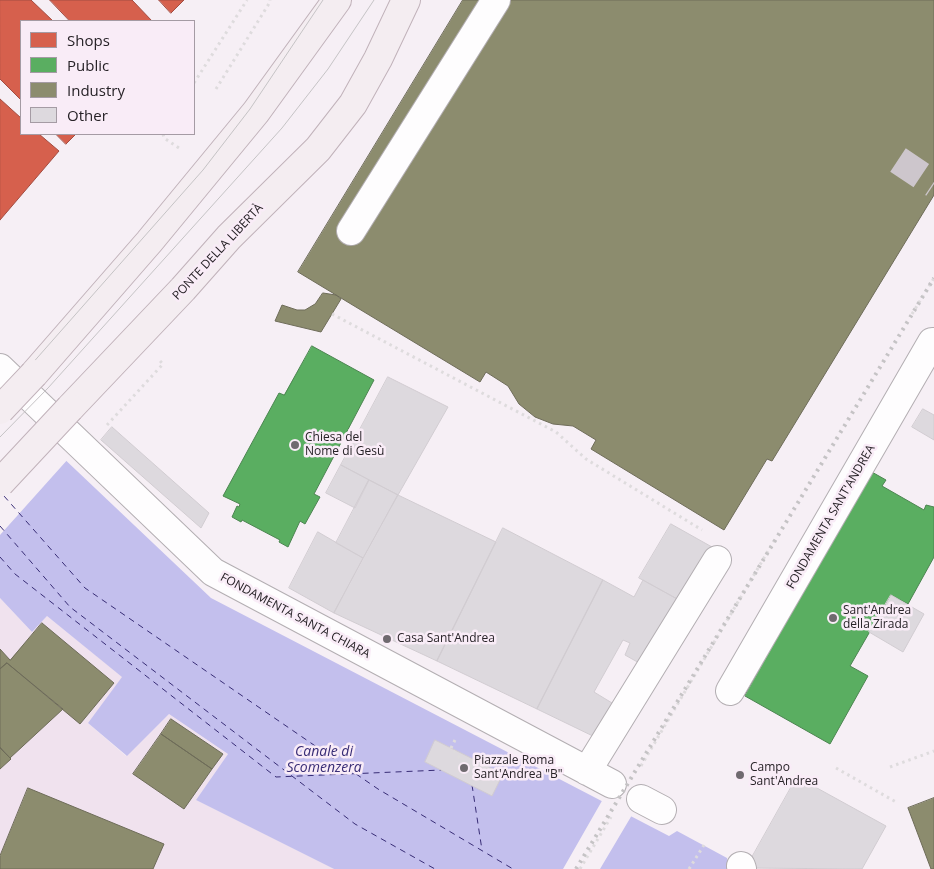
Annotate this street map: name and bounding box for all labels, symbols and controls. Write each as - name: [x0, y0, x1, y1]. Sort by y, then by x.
- legend: [20, 20, 195, 135]
- text: Shops: [67, 30, 110, 50]
- text: Public: [67, 55, 109, 75]
- text: Industry: [67, 80, 125, 100]
- text: Other: [67, 105, 108, 125]
- street label: PONTE DELLA LIBERTÀ: [170, 201, 266, 303]
- place label: Chiesa del Nome di Gesù: [305, 431, 384, 459]
- marker: Chiesa del Nome di Gesù: [289, 439, 301, 451]
- street label: FONDAMENTA SANT'ANDREA: [784, 442, 878, 592]
- street label: FONDAMENTA SANTA CHIARA: [218, 570, 372, 662]
- place label: Sant'Andrea della Zirada: [843, 604, 911, 632]
- marker: Sant'Andrea della Zirada: [827, 612, 839, 624]
- place label: Casa Sant'Andrea: [397, 632, 495, 646]
- marker: Casa Sant'Andrea: [381, 633, 393, 645]
- water label: Canale di Scomenzera: [286, 744, 362, 776]
- place label: Piazzale Roma Sant'Andrea "B": [474, 754, 563, 782]
- place label: Campo Sant'Andrea: [750, 761, 818, 789]
- marker: Piazzale Roma Sant'Andrea "B": [458, 762, 470, 774]
- marker: Campo Sant'Andrea: [734, 769, 746, 781]

